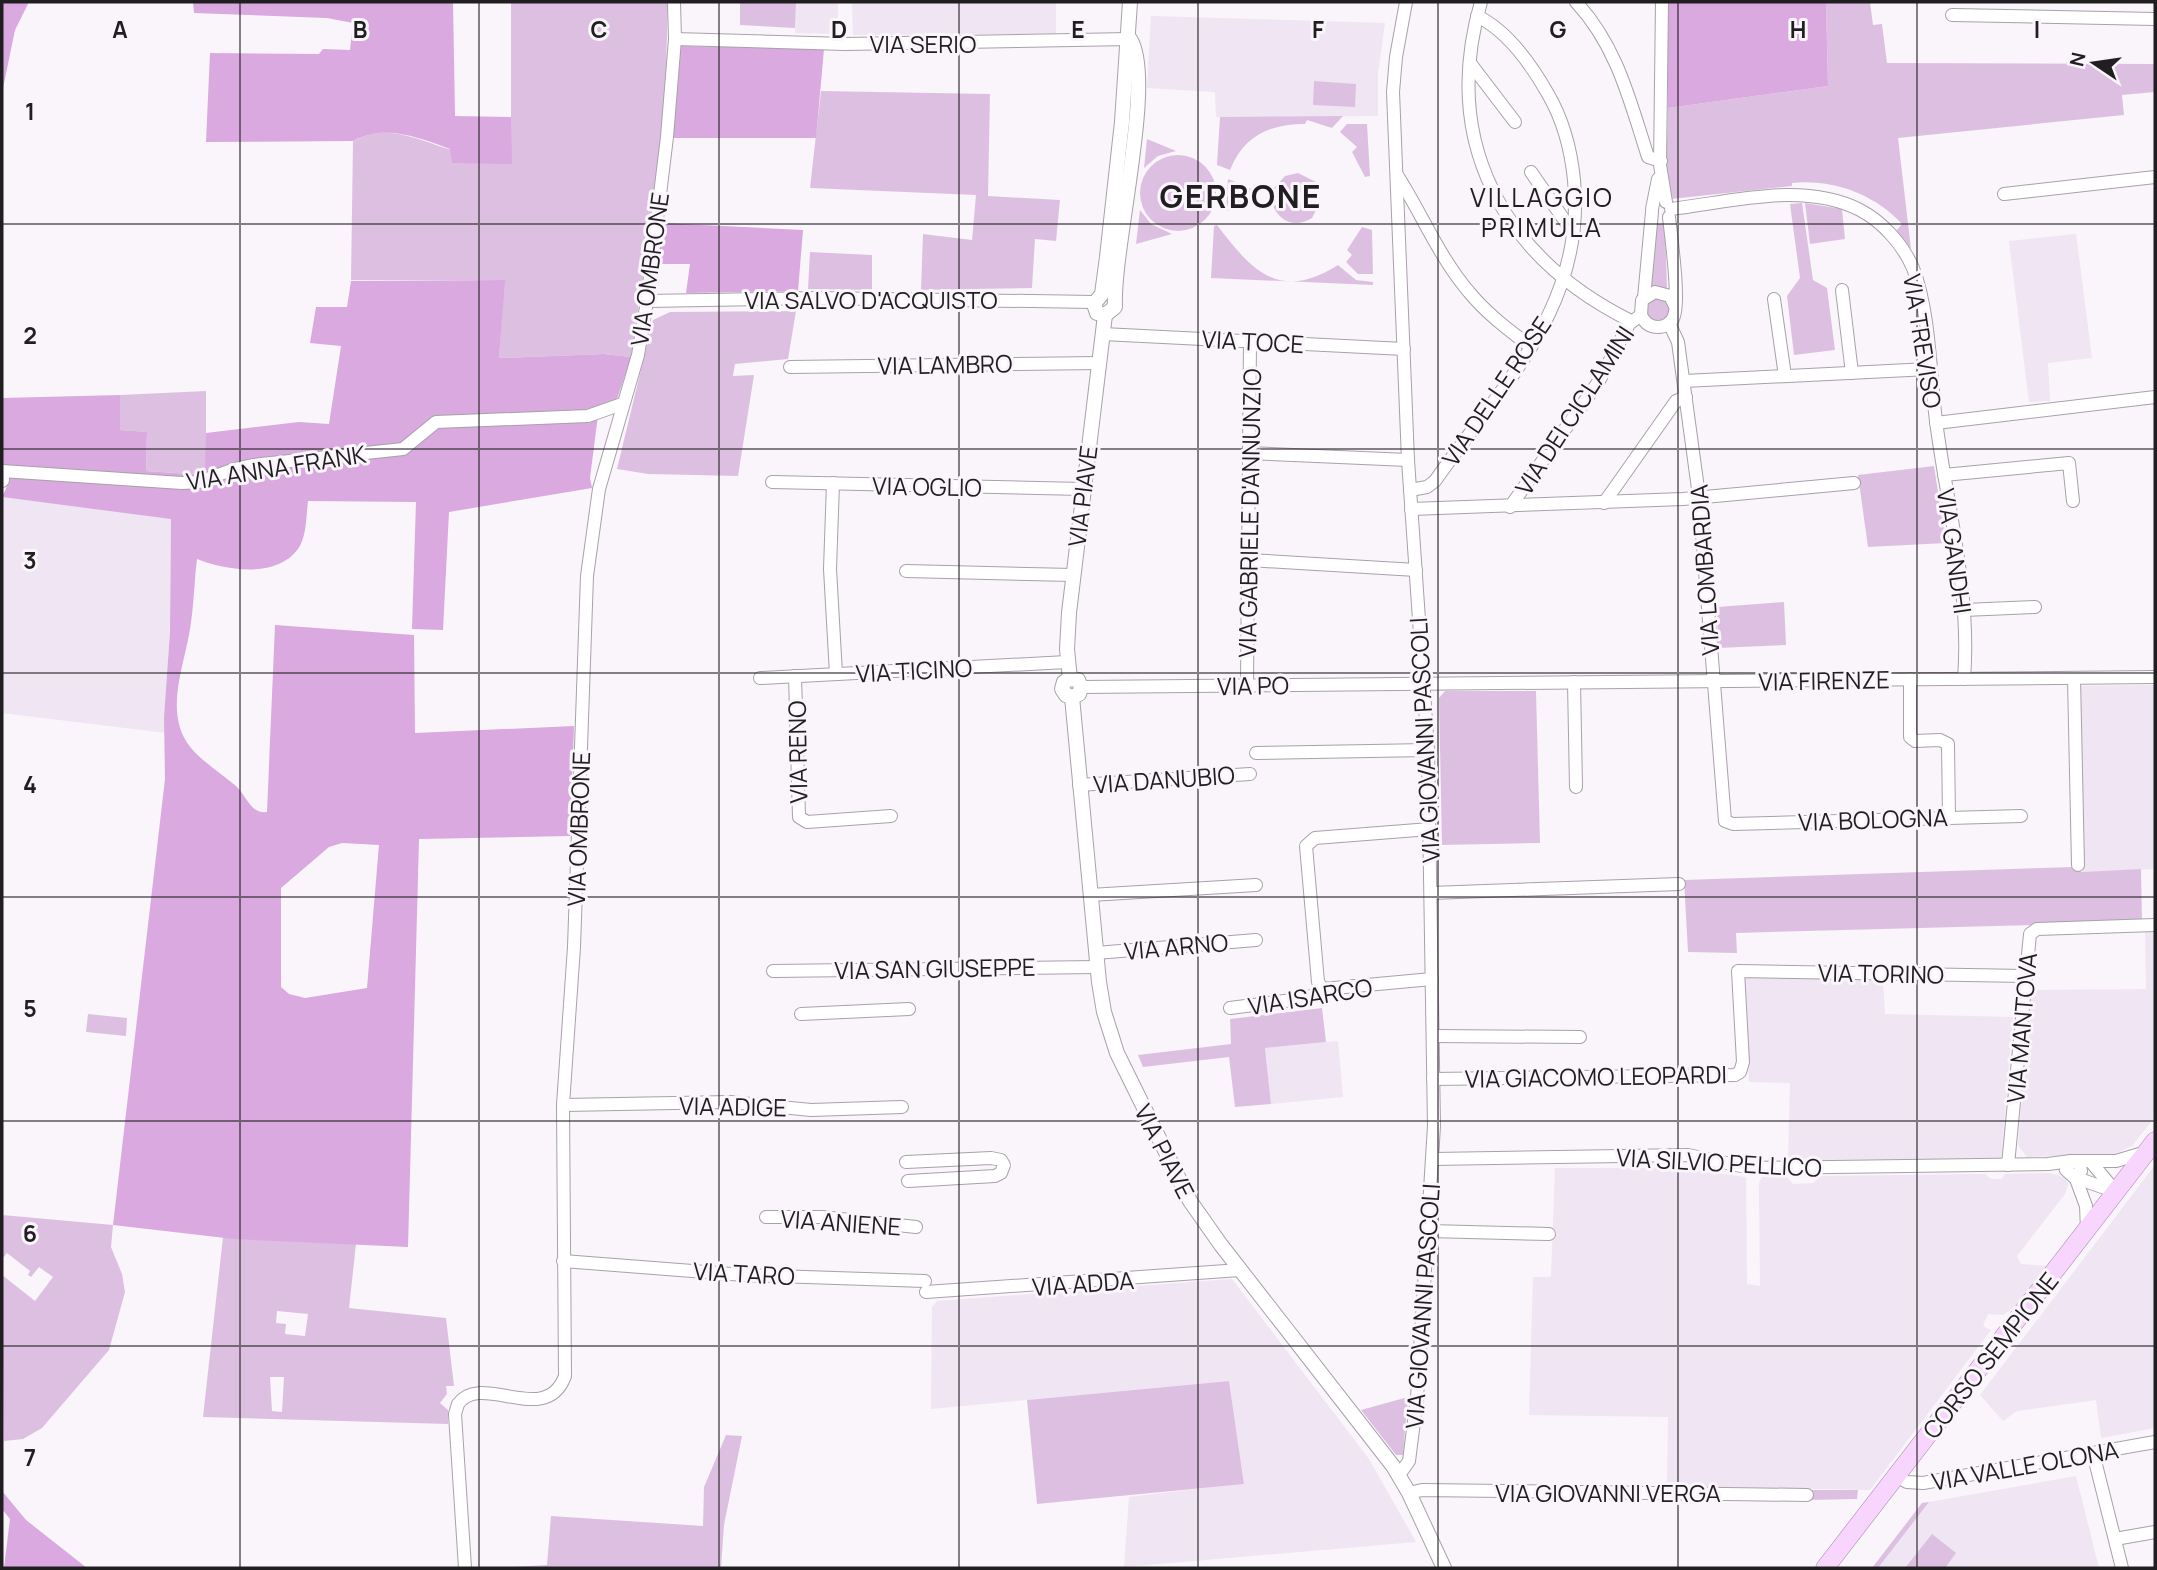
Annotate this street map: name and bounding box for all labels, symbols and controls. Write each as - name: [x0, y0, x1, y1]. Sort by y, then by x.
- text: A: [112, 13, 128, 45]
- text: B: [353, 13, 367, 45]
- text: C: [591, 13, 608, 45]
- text: D: [831, 13, 847, 45]
- text: E: [1071, 13, 1085, 45]
- text: F: [1312, 13, 1324, 45]
- text: G: [1550, 13, 1567, 45]
- text: H: [1790, 13, 1806, 45]
- text: I: [2034, 13, 2040, 45]
- street label: VIA SERIO: [870, 27, 976, 60]
- north arrow: [2059, 28, 2129, 98]
- text: N: [2063, 50, 2092, 69]
- text: 1: [25, 95, 35, 127]
- district label: GERBONE: [1159, 174, 1323, 218]
- district label: VILLAGGIO PRIMULA: [1470, 179, 1614, 245]
- street label: VIA OMBRONE: [622, 190, 676, 348]
- street label: VIA TREVISO: [1896, 272, 1950, 410]
- street label: VIA SALVO D'ACQUISTO: [744, 283, 998, 316]
- street label: VIA DELLE ROSE: [1434, 310, 1558, 472]
- text: 2: [23, 319, 37, 351]
- street label: VIA DEI CICLAMINI: [1507, 319, 1641, 501]
- street label: VIA TOCE: [1201, 322, 1305, 360]
- street label: VIA LAMBRO: [877, 346, 1013, 382]
- street label: VIA GABRIELE D'ANNUNZIO: [1230, 368, 1268, 658]
- street label: VIA ANNA FRANK: [184, 436, 369, 497]
- street label: VIA PIAVE: [1059, 443, 1105, 549]
- street label: VIA OGLIO: [872, 469, 982, 503]
- street label: VIA LOMBARDIA: [1682, 483, 1726, 657]
- street label: VIA GANDHI: [1930, 486, 1980, 616]
- text: 3: [23, 544, 37, 576]
- street label: VIA GIOVANNI PASCOLI: [1401, 616, 1447, 864]
- street label: VIA TICINO: [855, 650, 973, 690]
- street label: VIA FIRENZE: [1758, 662, 1890, 698]
- street label: VIA PO: [1217, 668, 1289, 702]
- street label: VIA RENO: [780, 700, 814, 804]
- street label: VIA OMBRONE: [559, 751, 597, 907]
- street label: VIA DANUBIO: [1092, 758, 1236, 800]
- text: 4: [23, 768, 37, 800]
- street label: VIA BOLOGNA: [1798, 800, 1948, 838]
- street label: VIA ARNO: [1123, 925, 1229, 967]
- street label: VIA SAN GIUSEPPE: [834, 950, 1036, 986]
- street label: VIA MANTOVA: [1998, 951, 2044, 1105]
- street label: VIA TORINO: [1818, 955, 1944, 991]
- street label: VIA ISARCO: [1246, 970, 1374, 1022]
- text: 5: [23, 992, 37, 1024]
- street label: VIA GIACOMO LEOPARDI: [1465, 1057, 1727, 1095]
- street label: VIA ADIGE: [679, 1089, 787, 1123]
- street label: VIA PIAVE: [1127, 1098, 1203, 1204]
- street label: VIA SILVIO PELLICO: [1615, 1140, 1823, 1184]
- street label: VIA GIOVANNI PASCOLI: [1397, 1182, 1447, 1430]
- street label: VIA ANIENE: [779, 1201, 903, 1243]
- text: 6: [23, 1217, 37, 1249]
- street label: VIA TARO: [692, 1254, 796, 1292]
- street label: VIA ADDA: [1031, 1263, 1135, 1303]
- street label: CORSO SEMPIONE: [1915, 1265, 2065, 1445]
- street label: VIA VALLE OLONA: [1929, 1432, 2121, 1498]
- text: 7: [24, 1441, 36, 1473]
- street label: VIA GIOVANNI VERGA: [1495, 1476, 1721, 1509]

